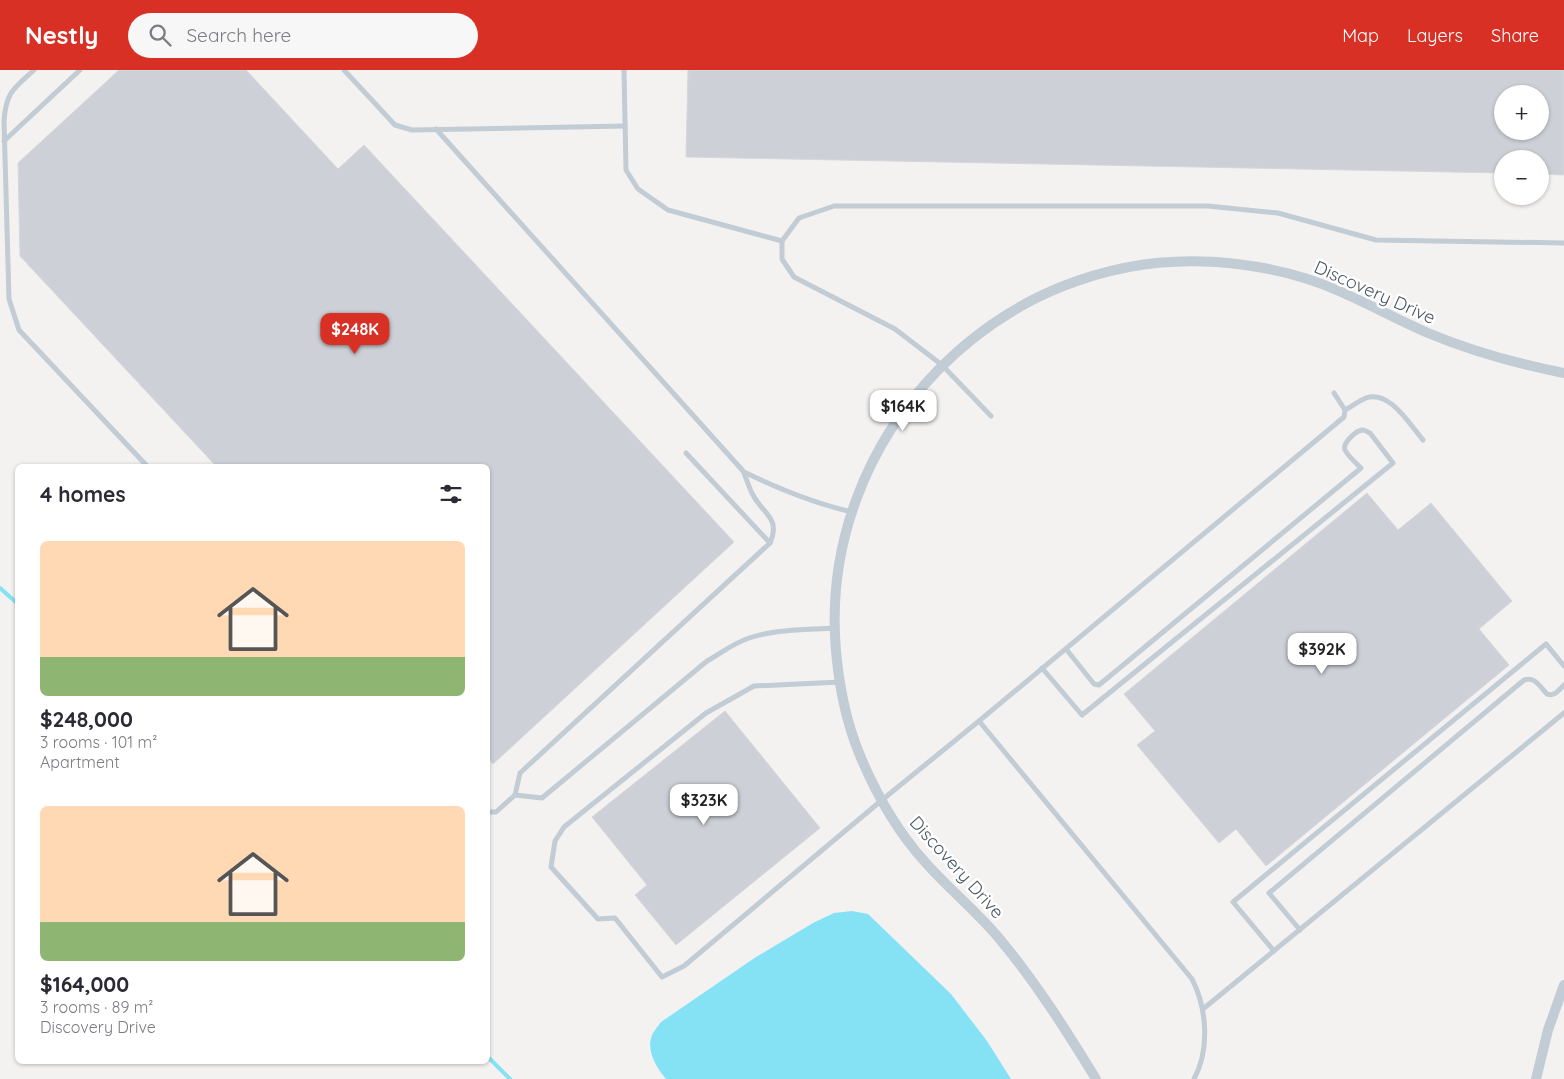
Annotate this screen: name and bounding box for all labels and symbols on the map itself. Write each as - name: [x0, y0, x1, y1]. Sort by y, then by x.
- street label: Discovery Drive: [1311, 255, 1439, 329]
- pin: $248K: [320, 312, 390, 355]
- pin: $164K: [868, 390, 938, 432]
- pin: $392K: [1287, 632, 1357, 675]
- pin: $323K: [669, 784, 739, 826]
- street label: Discovery Drive: [905, 811, 1009, 923]

